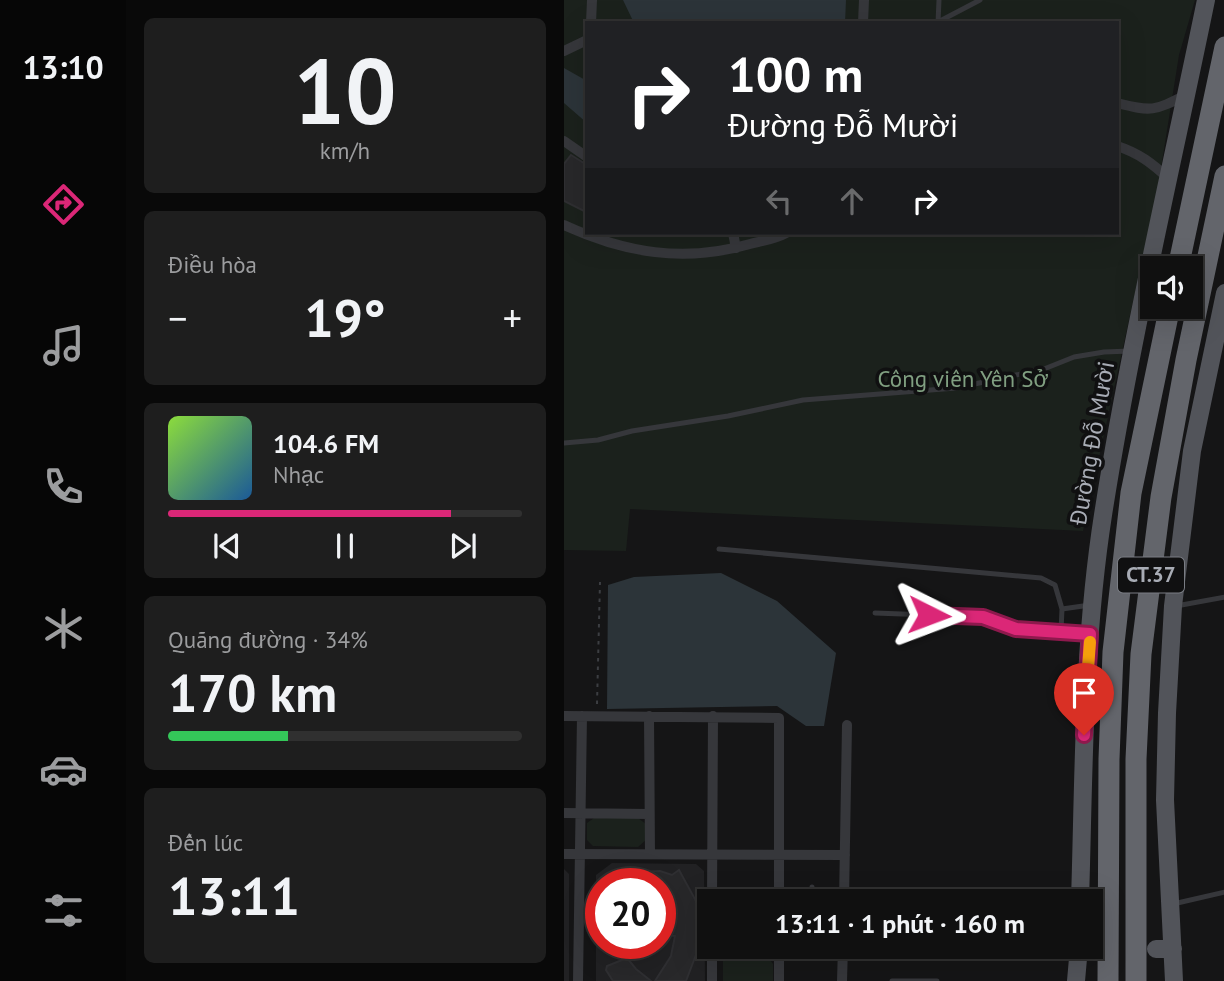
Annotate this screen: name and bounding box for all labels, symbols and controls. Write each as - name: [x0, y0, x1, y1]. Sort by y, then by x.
- text: 10: [293, 31, 397, 149]
- text: 100 m: [728, 42, 863, 106]
- text: 13:10: [22, 46, 104, 88]
- icon: right: [613, 49, 704, 140]
- text: Đường Đỗ Mười: [728, 104, 958, 146]
- text: km/h: [320, 136, 370, 165]
- icon: directions: [39, 180, 88, 229]
- icon: left: [760, 182, 798, 220]
- icon: ahead: [833, 182, 871, 220]
- icon: right: [906, 182, 944, 220]
- text: Điều hòa: [168, 250, 257, 279]
- map controls: [1140, 256, 1203, 319]
- button: sound: [1140, 256, 1203, 319]
- text: 19°: [304, 284, 386, 351]
- text: −: [168, 293, 187, 342]
- text: +: [503, 293, 522, 342]
- icon: music: [39, 321, 88, 370]
- street label: Đường Đỗ Mười: [1063, 359, 1120, 528]
- park label: Công viên Yên Sở: [878, 364, 1048, 393]
- text: 104.6 FM: [273, 427, 379, 460]
- text: Nhạc: [273, 460, 324, 489]
- icon: phone: [39, 462, 88, 511]
- icon: previous: [208, 527, 246, 565]
- icon: pause: [326, 527, 364, 565]
- icon: next: [444, 527, 482, 565]
- road number: CT.37: [1118, 558, 1184, 592]
- position arrow: [892, 578, 966, 652]
- icon: climate: [39, 604, 88, 653]
- text: Quãng đường · 34%: [168, 625, 368, 654]
- text: 170 km: [168, 659, 337, 726]
- pin: [1054, 663, 1114, 735]
- icon: arrive: [1065, 674, 1103, 712]
- icon: car: [39, 745, 88, 794]
- text: Đến lúc: [168, 828, 243, 857]
- text: 13:11: [168, 862, 300, 929]
- speed limit sign: 20: [585, 868, 676, 959]
- icon: filters: [39, 886, 88, 935]
- text: 13:11 · 1 phút · 160 m: [775, 907, 1025, 940]

